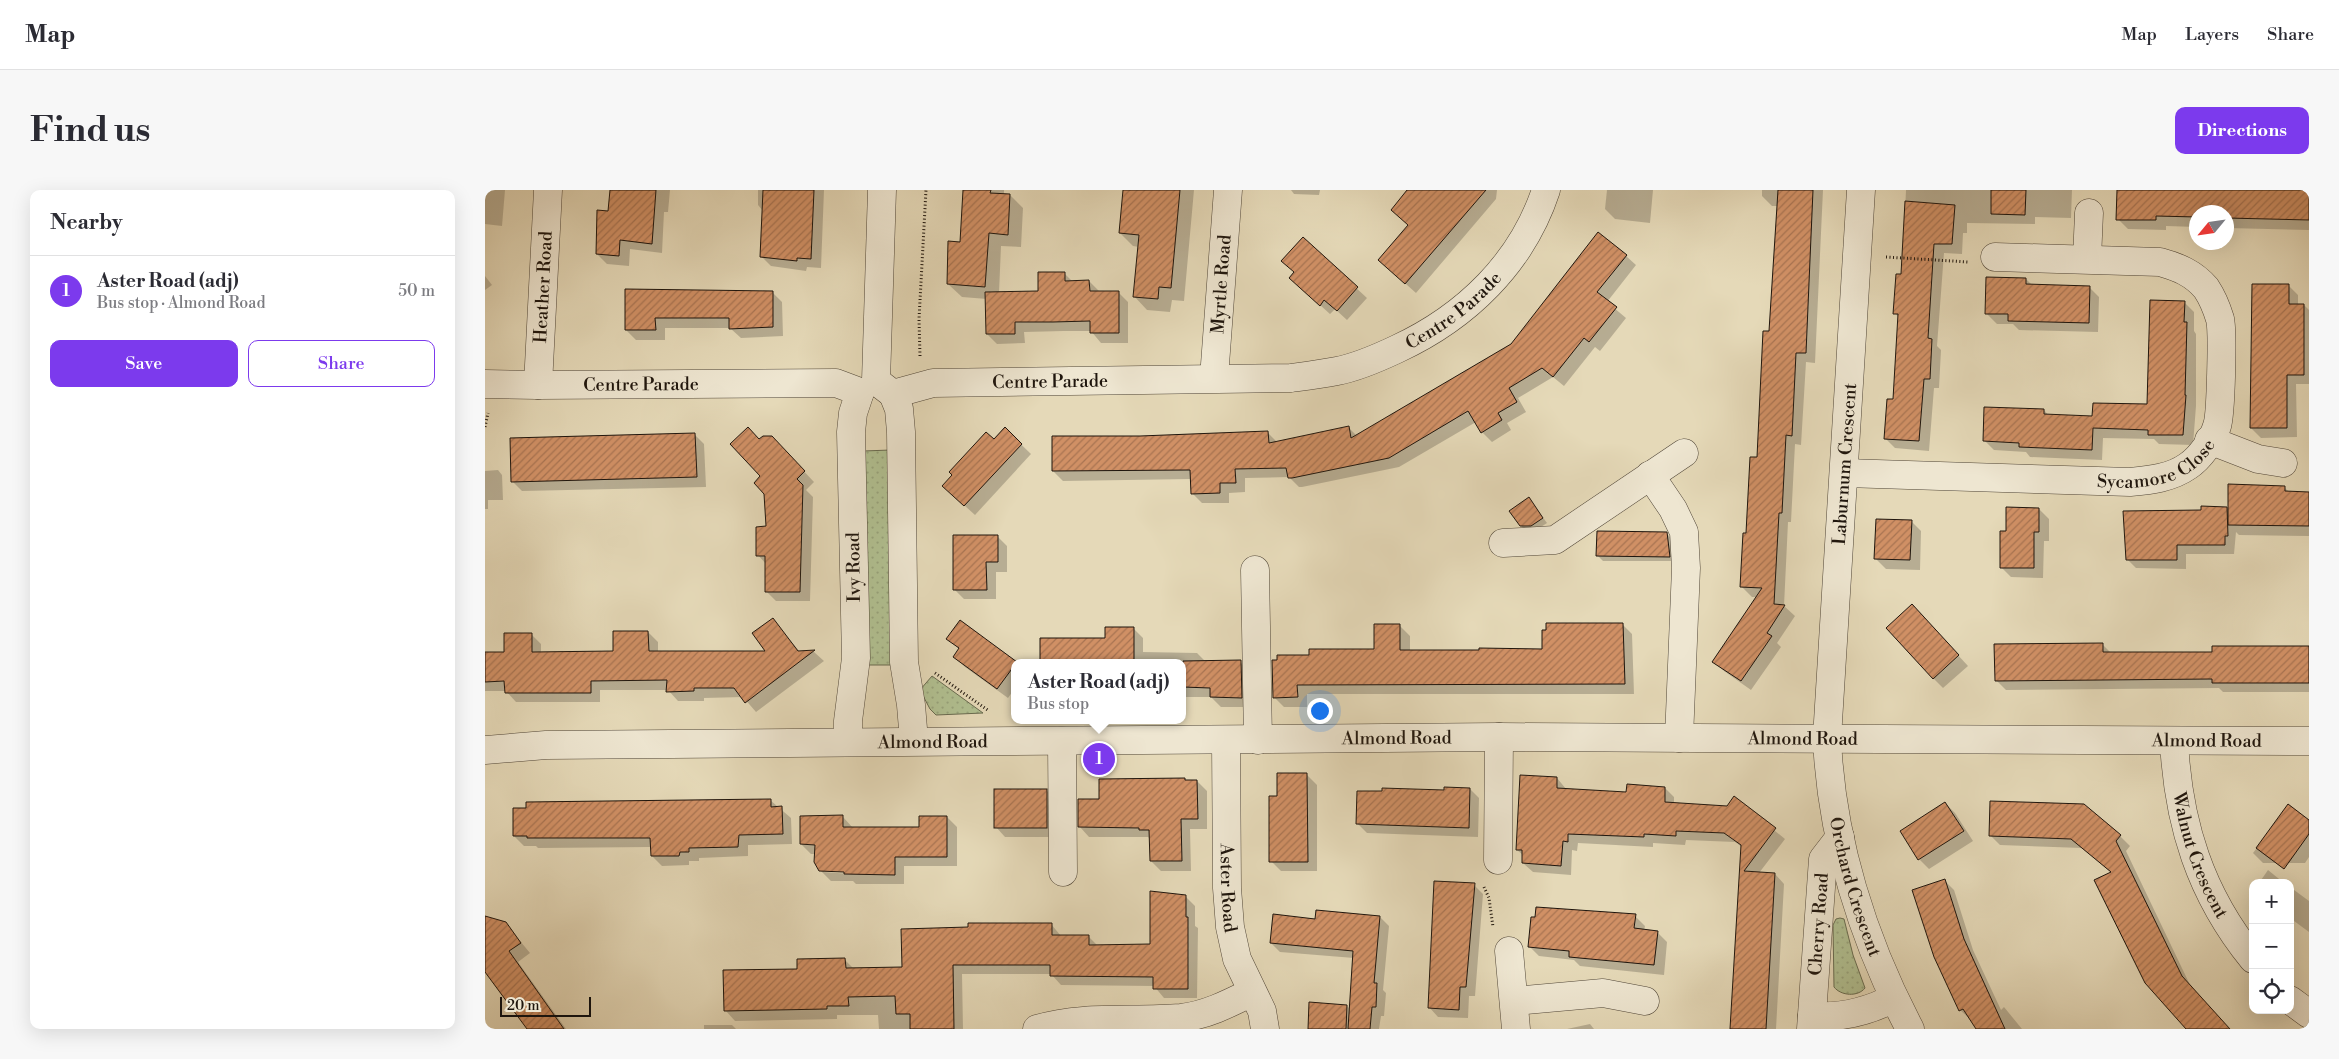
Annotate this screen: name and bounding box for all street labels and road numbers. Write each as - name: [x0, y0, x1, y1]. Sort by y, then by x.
- street label: Heather Road: [529, 230, 557, 344]
- street label: Myrtle Road: [1206, 233, 1236, 335]
- street label: Centre Parade: [1401, 267, 1506, 355]
- street label: Centre Parade: [992, 369, 1108, 394]
- street label: Centre Parade: [583, 372, 699, 396]
- street label: Laburnum Crescent: [1828, 382, 1862, 546]
- street label: Sycamore Close: [2097, 435, 2220, 494]
- street label: Ivy Road: [842, 531, 866, 602]
- street label: Almond Road: [1341, 726, 1453, 750]
- street label: Almond Road: [1747, 727, 1859, 750]
- street label: Almond Road: [2151, 729, 2263, 752]
- street label: Almond Road: [877, 730, 989, 754]
- street label: Walnut Crescent: [2168, 789, 2234, 923]
- street label: Orchard Crescent: [1824, 815, 1887, 960]
- street label: Aster Road: [1215, 842, 1243, 935]
- street label: Cherry Road: [1803, 871, 1834, 976]

